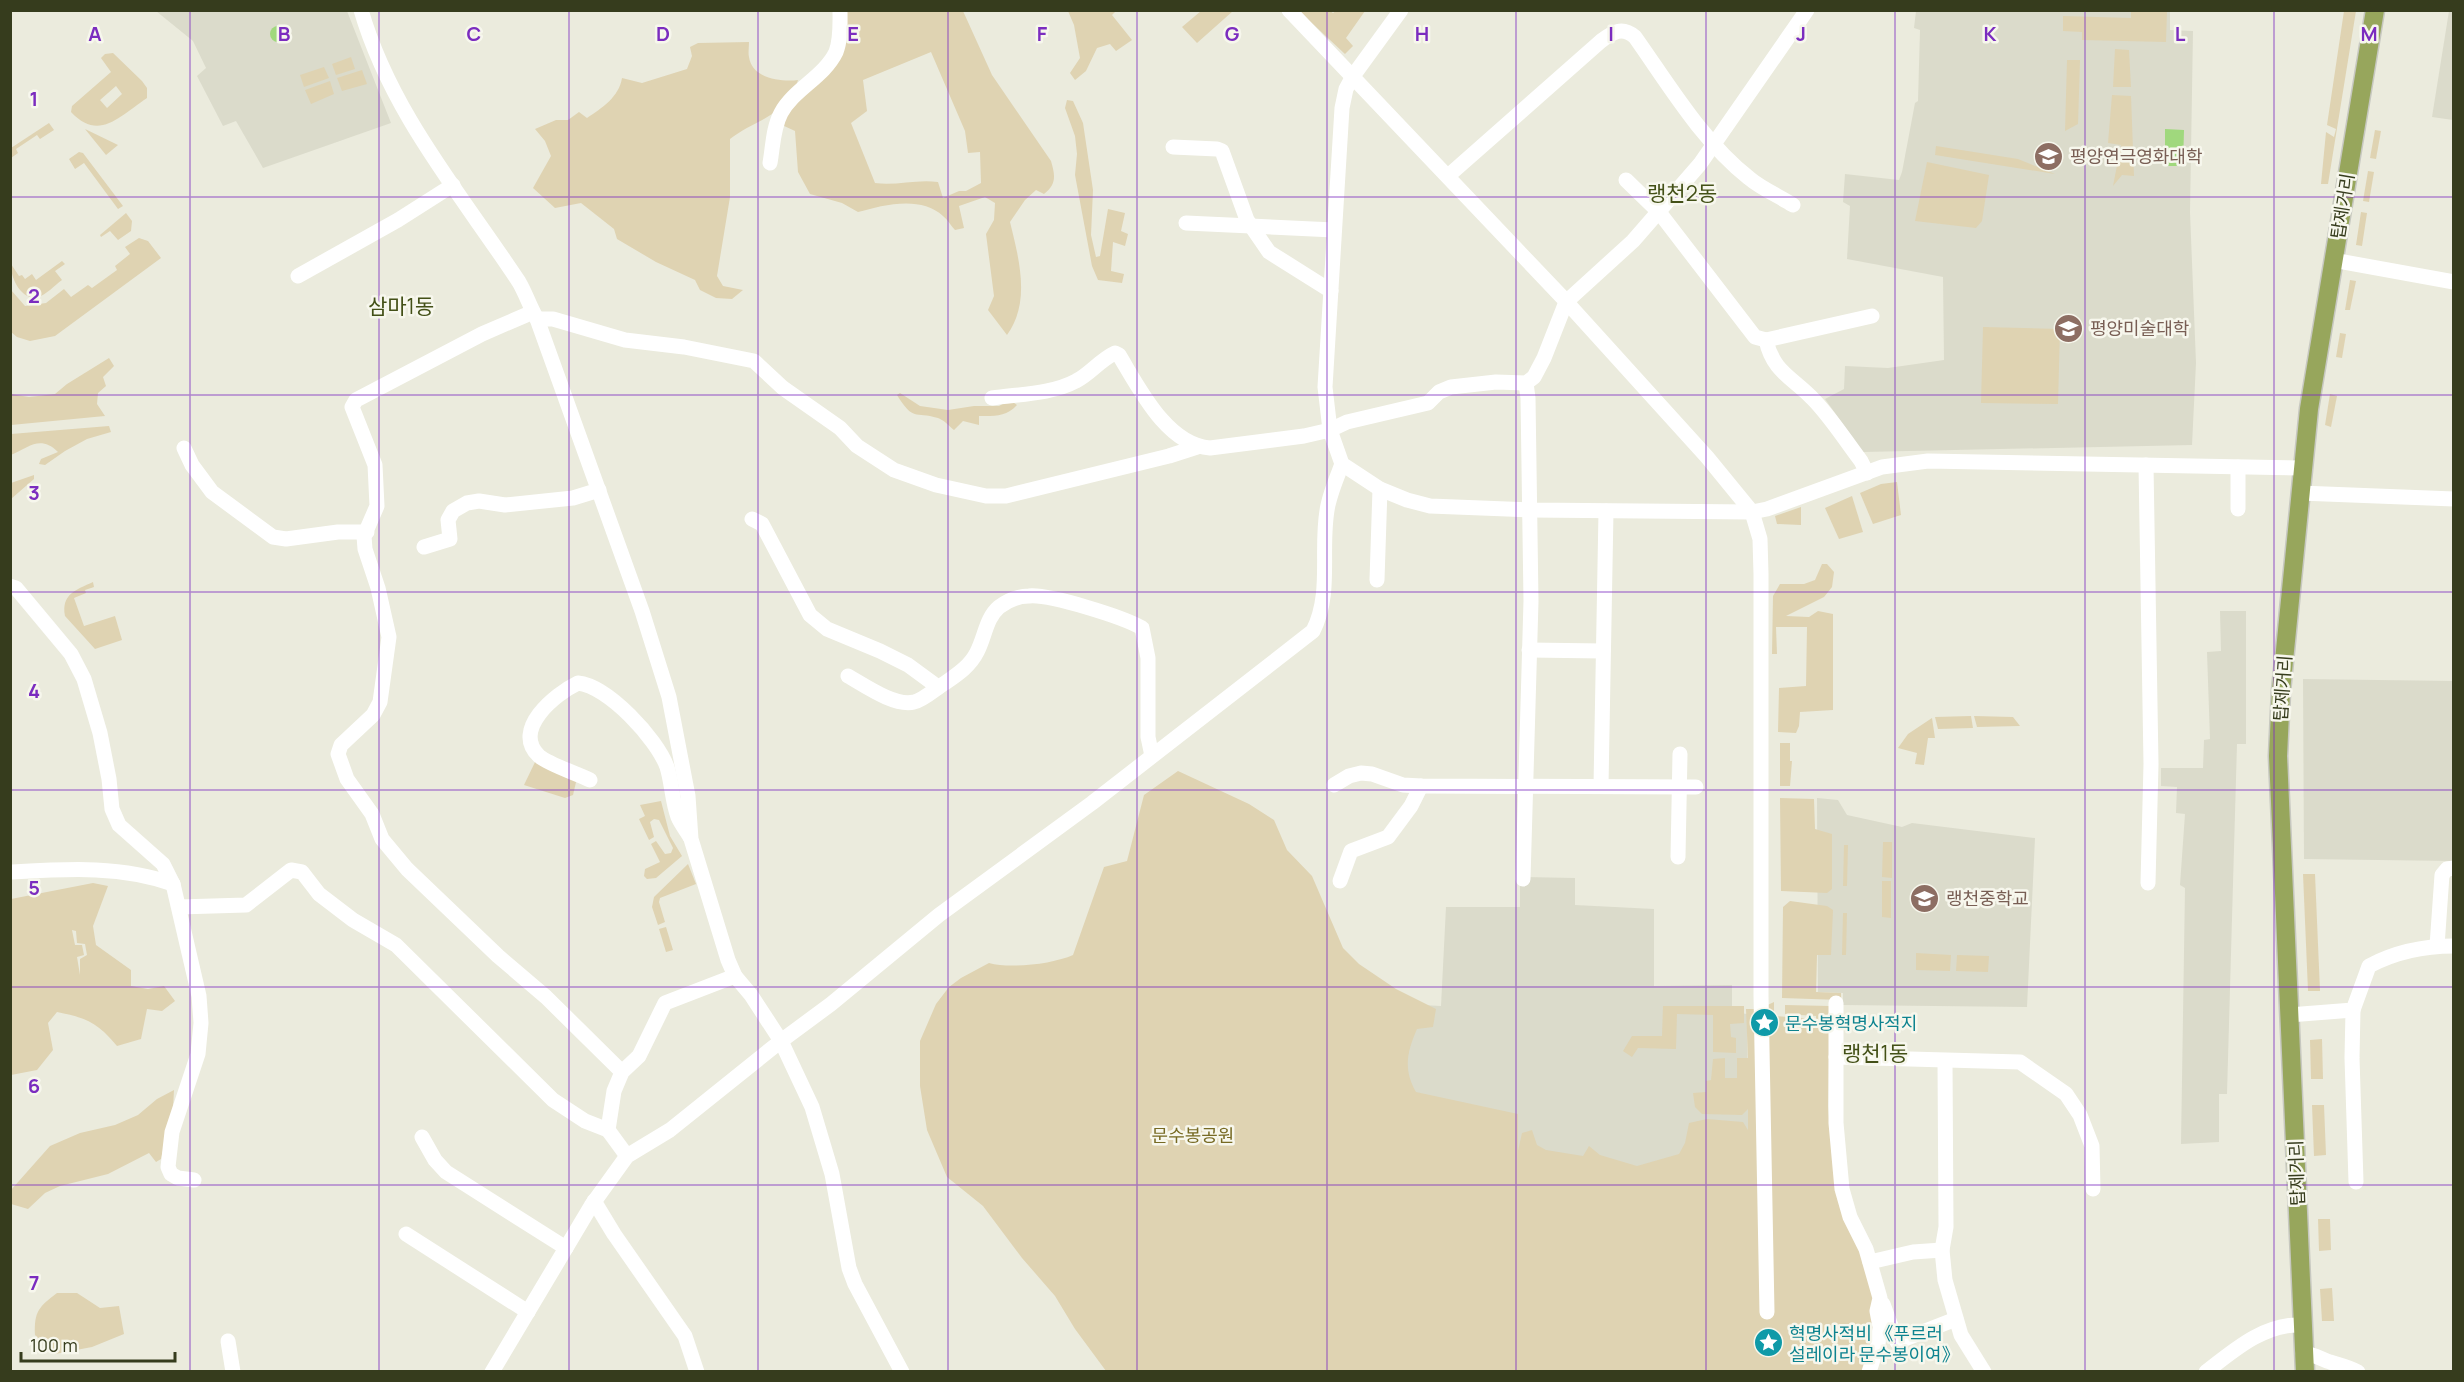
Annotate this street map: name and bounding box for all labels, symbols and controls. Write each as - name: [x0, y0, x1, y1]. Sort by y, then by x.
- text: A: [88, 20, 102, 47]
- text: B: [278, 20, 291, 47]
- text: C: [467, 20, 481, 47]
- text: D: [656, 20, 670, 47]
- text: E: [847, 20, 859, 47]
- text: F: [1037, 20, 1048, 47]
- text: G: [1225, 20, 1240, 47]
- text: H: [1415, 20, 1429, 47]
- text: I: [1608, 20, 1614, 47]
- text: J: [1796, 20, 1806, 47]
- text: K: [1984, 20, 1997, 47]
- text: L: [2175, 20, 2186, 47]
- text: M: [2360, 20, 2378, 47]
- text: 1: [30, 85, 38, 112]
- school or university icon: 평양연극영화대학: [2033, 140, 2065, 172]
- place label: 평양연극영화대학: [2070, 144, 2202, 168]
- street label: 탑제거리: [2325, 171, 2359, 241]
- district label: 랭천2동: [1647, 179, 1717, 207]
- text: 2: [28, 282, 40, 309]
- district label: 삼마1동: [368, 292, 434, 320]
- school or university icon: 평양미술대학: [2053, 312, 2085, 344]
- place label: 평양미술대학: [2090, 316, 2189, 340]
- text: 3: [28, 479, 40, 506]
- street label: 탑제거리: [2268, 654, 2296, 722]
- text: 4: [28, 677, 40, 704]
- text: 5: [28, 874, 40, 901]
- school or university icon: 랭천중학교: [1909, 882, 1941, 914]
- place label: 랭천중학교: [1946, 886, 2029, 910]
- place icon: 문수봉혁명사적지: [1748, 1007, 1780, 1039]
- place label: 문수봉혁명사적지: [1785, 1011, 1917, 1035]
- district label: 랭천1동: [1842, 1039, 1908, 1067]
- text: 6: [28, 1072, 40, 1099]
- park label: 문수봉공원: [1152, 1123, 1234, 1147]
- street label: 탑제거리: [2283, 1139, 2309, 1207]
- text: 7: [29, 1269, 39, 1296]
- place label: 혁명사적비 《푸르러 설레이라 문수봉이여》: [1789, 1321, 1960, 1366]
- scale bar: [21, 1325, 176, 1363]
- place icon: 혁명사적비 《푸르러 설레이라 문수봉이여》: [1752, 1327, 1784, 1359]
- text: 100 m: [30, 1333, 78, 1357]

